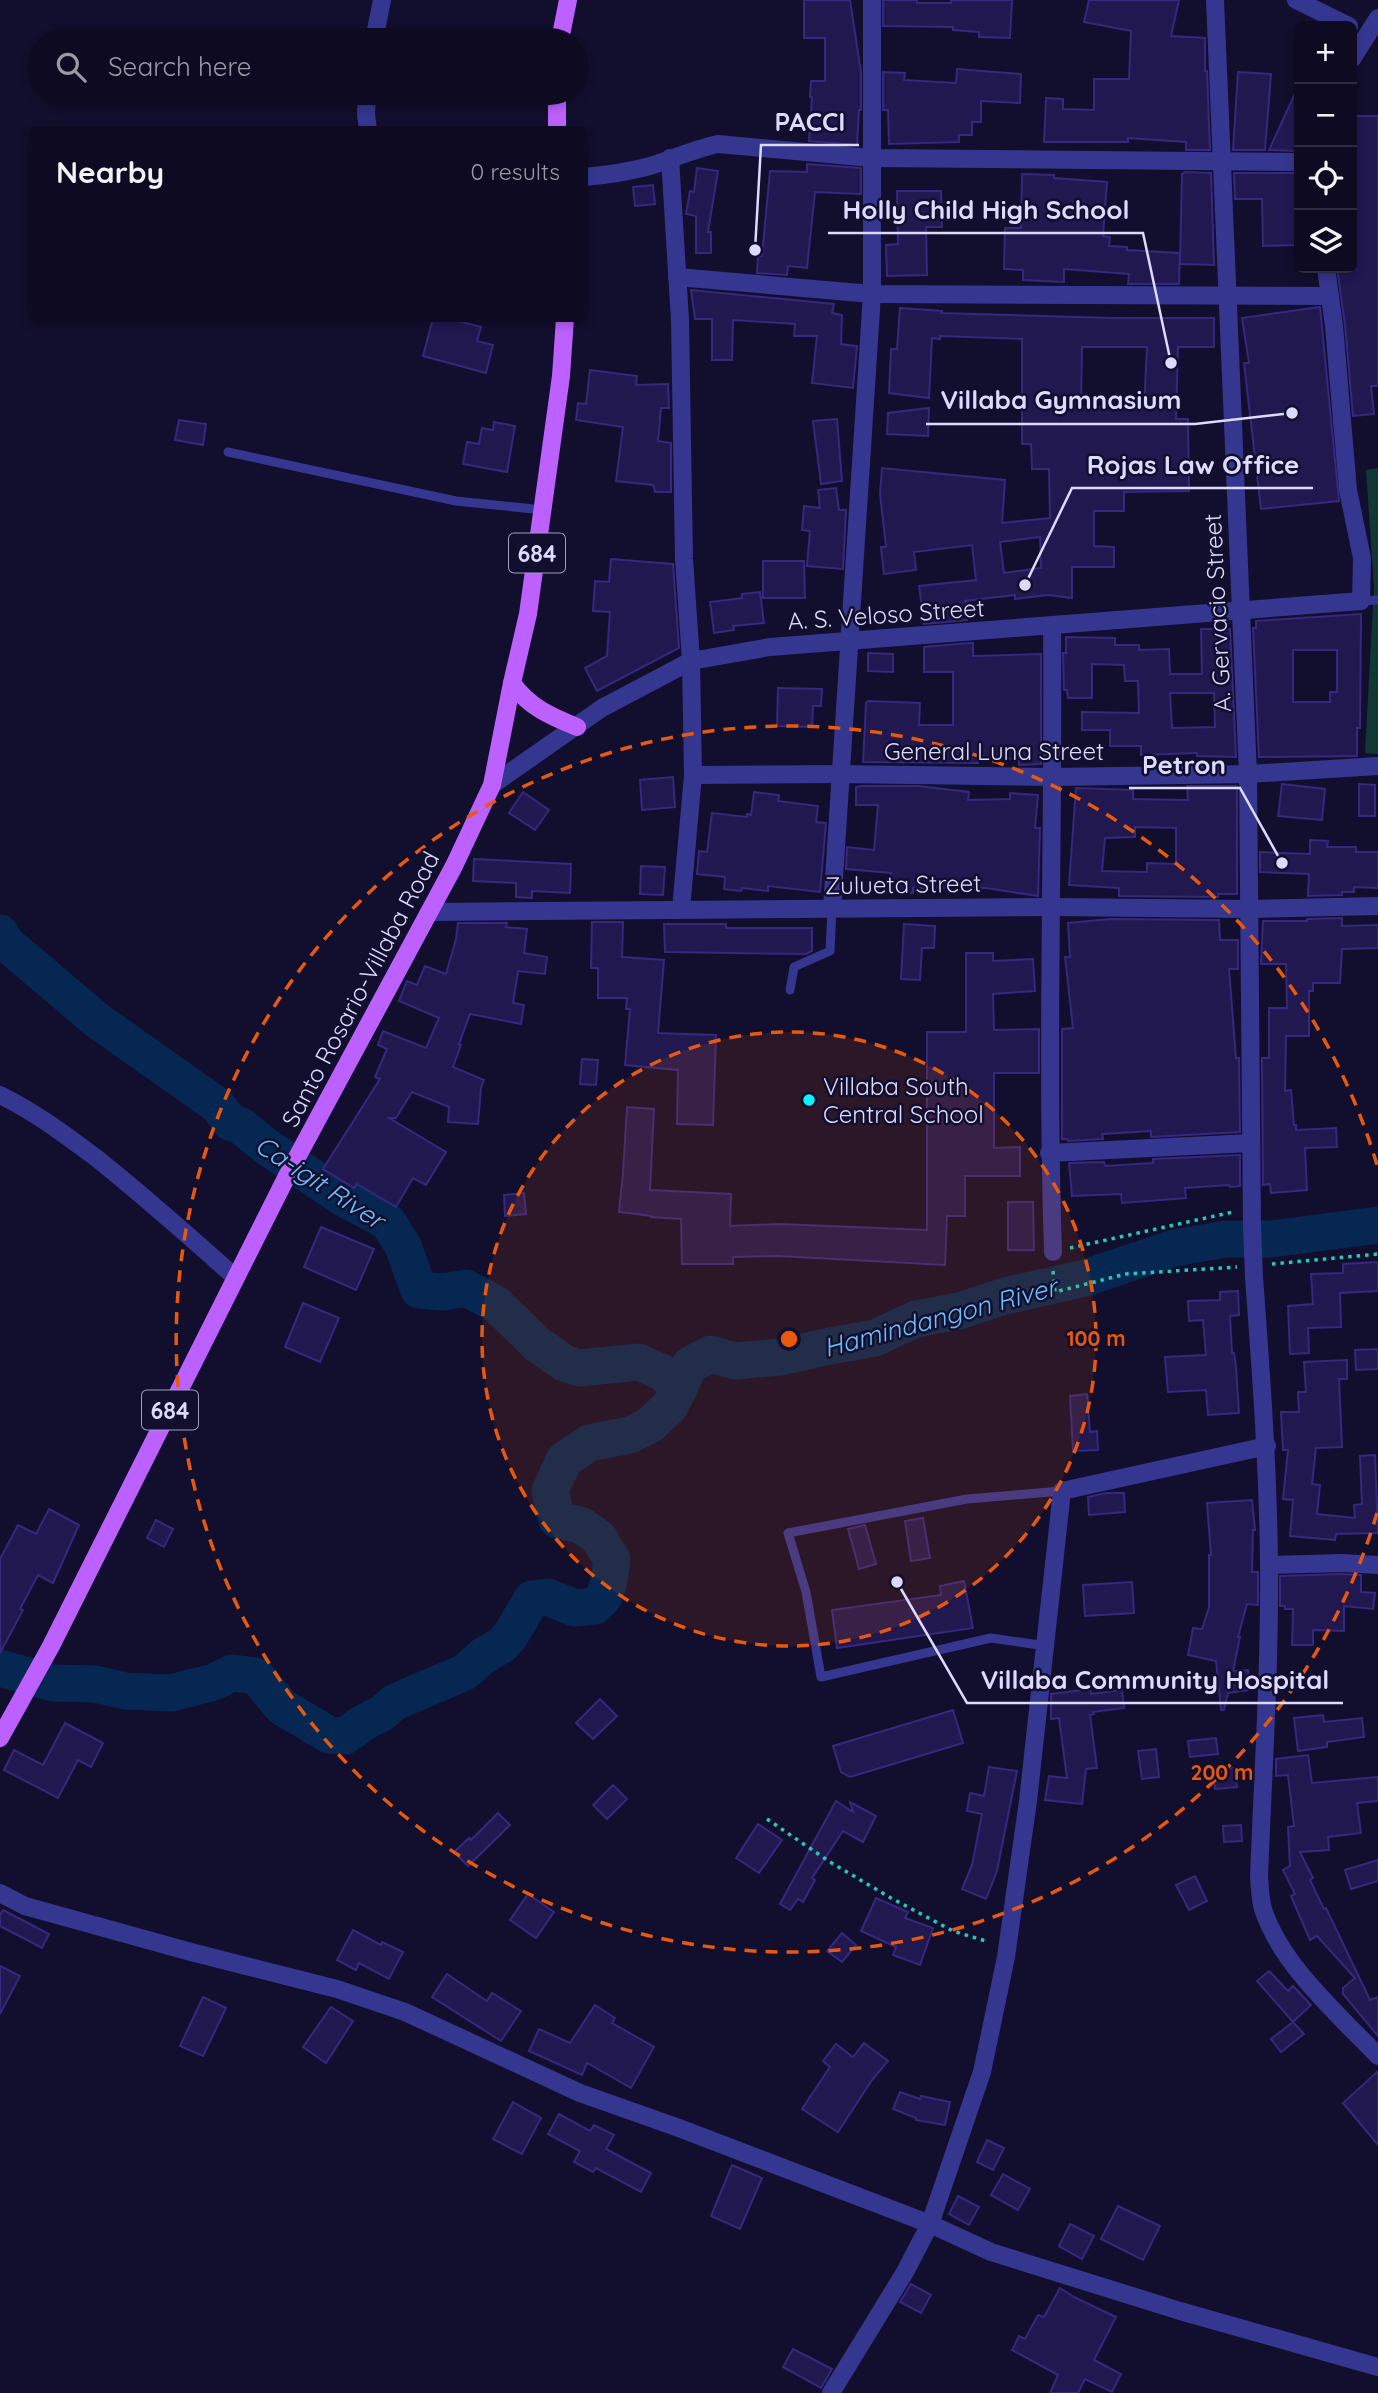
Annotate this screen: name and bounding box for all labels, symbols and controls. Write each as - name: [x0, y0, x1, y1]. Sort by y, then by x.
- map controls: [1294, 21, 1357, 273]
- button: +: [1294, 21, 1357, 84]
- search box: [28, 28, 588, 105]
- icon: search: [52, 48, 90, 86]
- text: Search here: [108, 50, 252, 83]
- button: −: [1294, 84, 1357, 147]
- callout: PACCI: [761, 98, 859, 145]
- text: PACCI: [775, 105, 845, 138]
- button: locate: [1294, 147, 1357, 210]
- text: Nearby: [56, 153, 164, 191]
- text: 0 results: [471, 157, 560, 186]
- callout: Holly Child High School: [828, 186, 1143, 233]
- text: Holly Child High School: [843, 193, 1129, 226]
- button: layers: [1294, 210, 1357, 273]
- callout: Villaba Gymnasium: [926, 377, 1195, 424]
- text: Villaba Gymnasium: [940, 383, 1182, 416]
- callout: Rojas Law Office: [1072, 441, 1313, 488]
- text: Rojas Law Office: [1087, 448, 1299, 481]
- street label: A. Gervacio Street: [1197, 513, 1237, 713]
- road number: 684: [509, 534, 565, 572]
- street label: A. S. Veloso Street: [786, 592, 986, 636]
- street label: General Luna Street: [884, 736, 1104, 766]
- callout: Petron: [1129, 741, 1240, 788]
- text: Petron: [1142, 748, 1226, 781]
- street label: Santo Rosario-Villaba Road: [275, 846, 445, 1132]
- street label: Zulueta Street: [825, 868, 981, 900]
- place label: Villaba South Central School: [823, 1071, 984, 1129]
- marker: Villaba South Central School: [801, 1092, 817, 1108]
- water label: Ca-igit River: [249, 1128, 393, 1238]
- water label: Hamindangon River: [820, 1269, 1063, 1364]
- text: 100 m: [1066, 1325, 1126, 1351]
- centre of rings: [777, 1327, 801, 1351]
- road number: 684: [142, 1390, 198, 1429]
- callout: Villaba Community Hospital: [967, 1656, 1343, 1703]
- text: Villaba Community Hospital: [981, 1663, 1329, 1696]
- text: 200 m: [1191, 1759, 1253, 1785]

